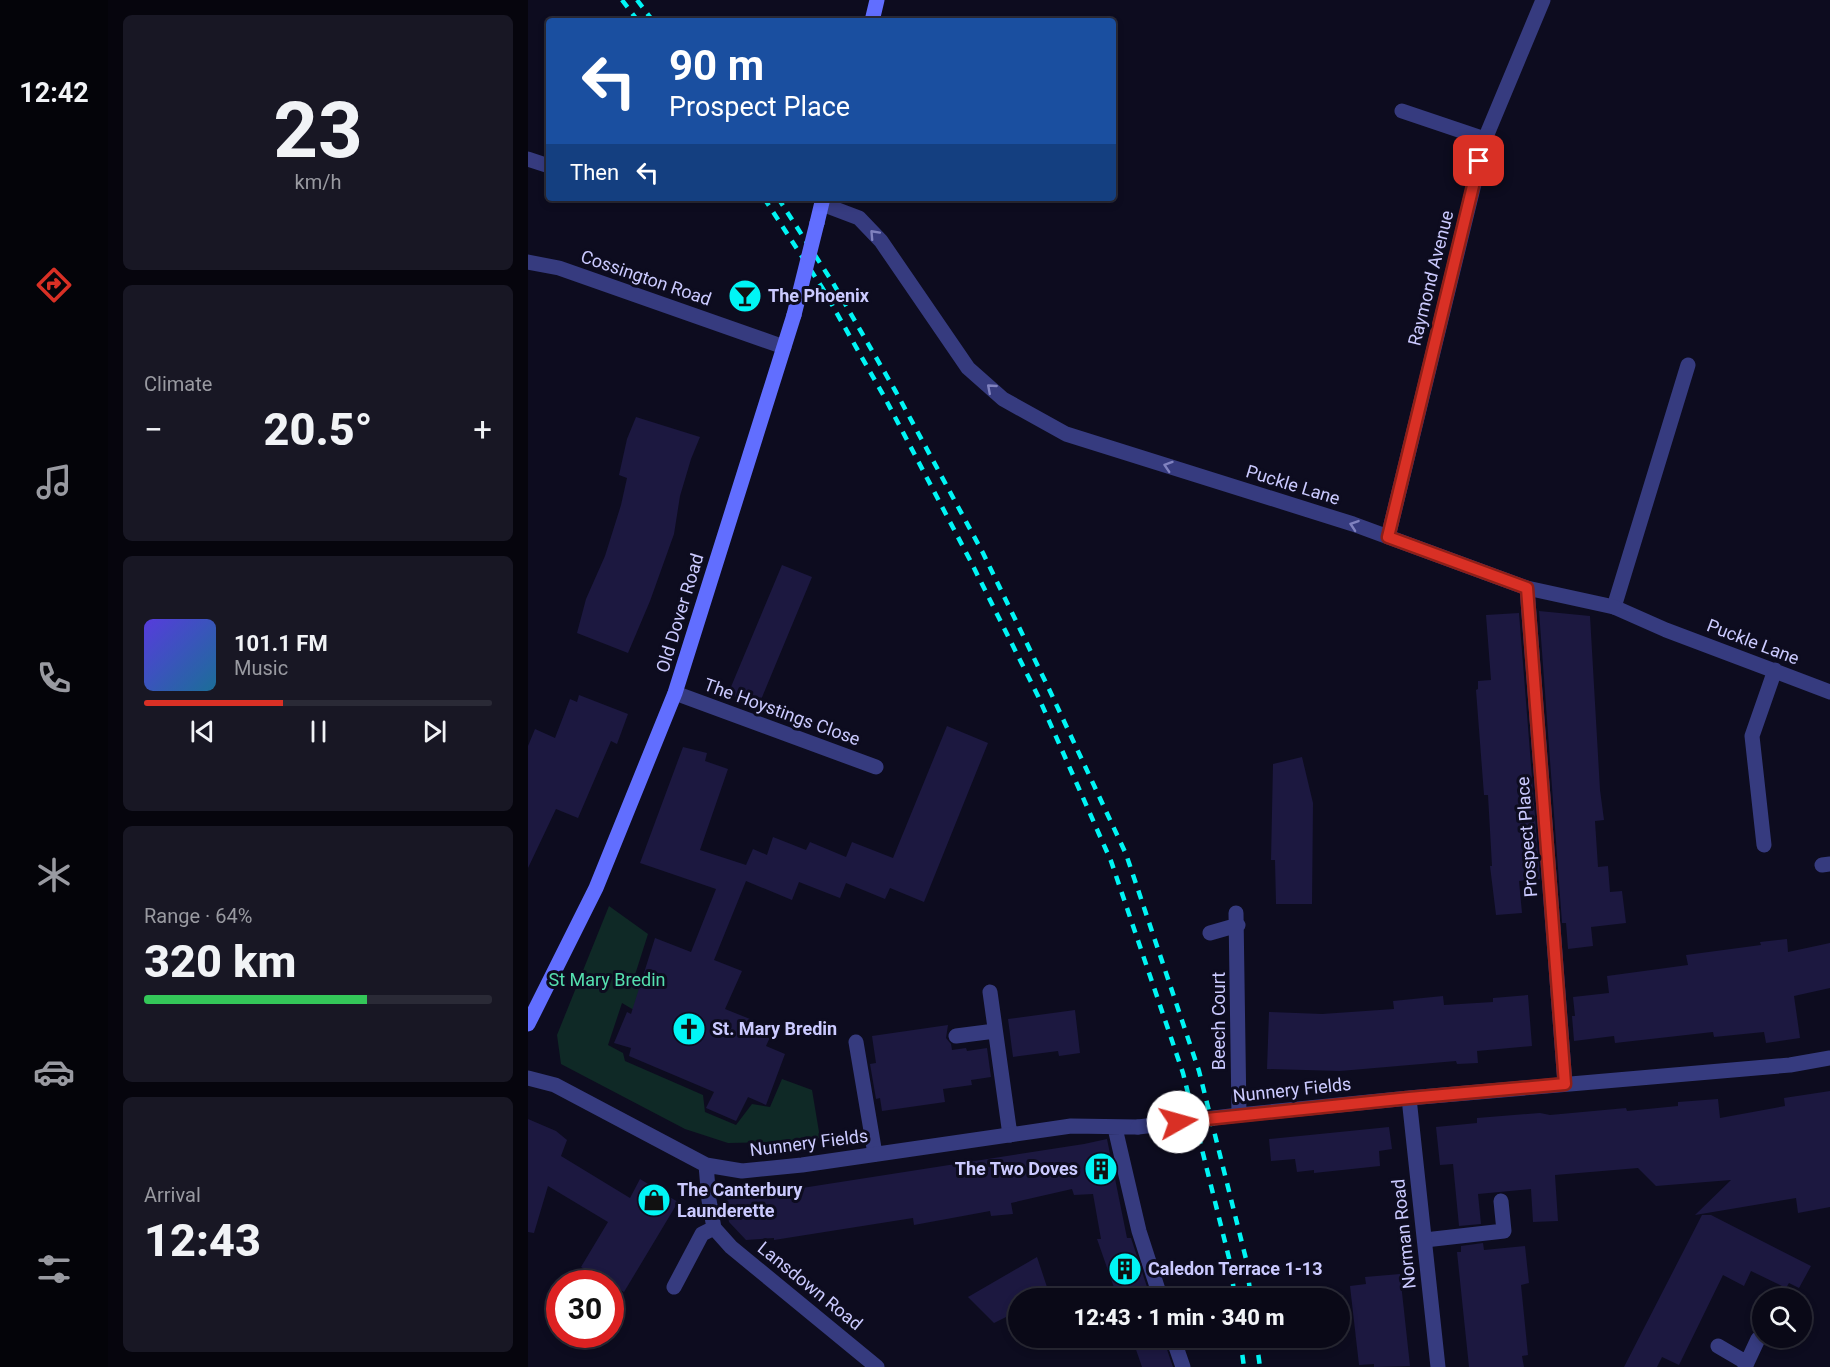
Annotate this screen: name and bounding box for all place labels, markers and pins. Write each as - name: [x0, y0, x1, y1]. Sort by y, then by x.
- pin: [1453, 135, 1504, 186]
- bar icon: The Phoenix: [727, 278, 763, 314]
- place label: The Phoenix: [768, 285, 870, 306]
- church icon: St. Mary Bredin: [671, 1011, 707, 1047]
- place label: St. Mary Bredin: [712, 1018, 837, 1039]
- building icon: The Two Doves: [1083, 1151, 1119, 1187]
- place label: The Two Doves: [955, 1158, 1078, 1179]
- place label: The Canterbury Launderette: [677, 1179, 803, 1221]
- shop icon: The Canterbury Launderette: [636, 1182, 672, 1218]
- building icon: Caledon Terrace 1-13: [1107, 1251, 1143, 1287]
- place label: Caledon Terrace 1-13: [1148, 1258, 1323, 1279]

